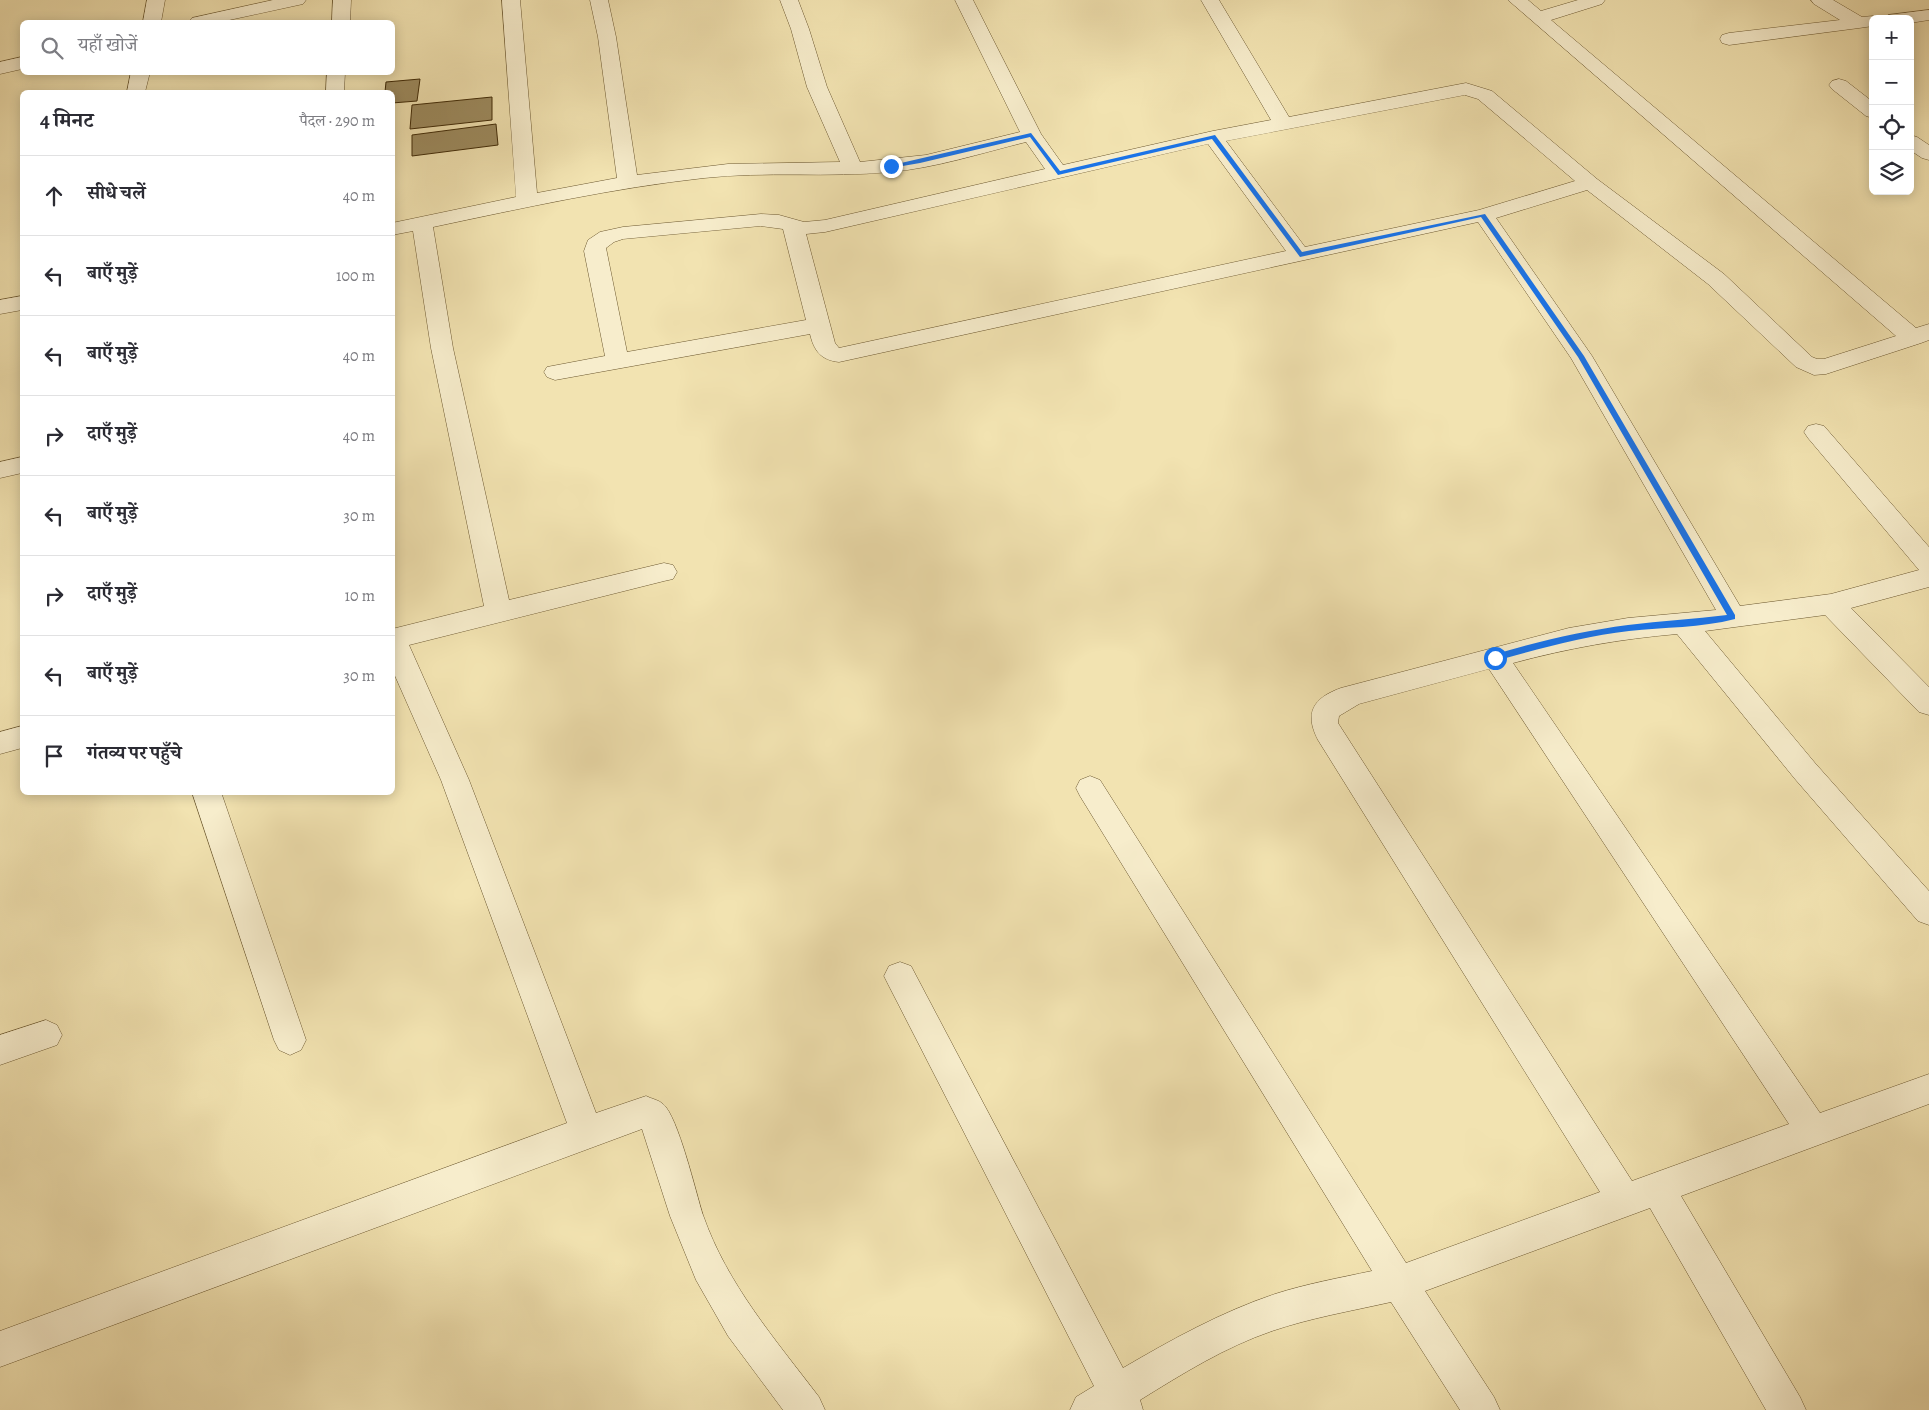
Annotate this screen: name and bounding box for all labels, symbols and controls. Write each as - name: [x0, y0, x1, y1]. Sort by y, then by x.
- map controls: [1869, 15, 1914, 195]
- button: +: [1869, 15, 1914, 60]
- search box: [20, 20, 395, 75]
- text: यहाँ खोजें: [78, 32, 137, 58]
- icon: search: [38, 34, 66, 62]
- button: −: [1869, 60, 1914, 105]
- button: locate: [1869, 105, 1914, 150]
- text: 4 मिनट: [40, 106, 93, 134]
- text: पैदल · 290 m: [299, 110, 375, 132]
- button: layers: [1869, 150, 1914, 195]
- route end: [880, 155, 903, 178]
- text: सीधे चलें: [87, 180, 145, 206]
- icon: ahead: [40, 182, 68, 210]
- text: 40 m: [343, 185, 375, 207]
- text: बाएँ मुड़ें: [87, 260, 137, 286]
- icon: left: [40, 262, 68, 290]
- text: 100 m: [336, 265, 375, 287]
- text: बाएँ मुड़ें: [87, 340, 137, 366]
- icon: left: [40, 342, 68, 370]
- text: 40 m: [343, 345, 375, 367]
- text: दाएँ मुड़ें: [87, 420, 137, 446]
- icon: right: [40, 422, 68, 450]
- text: 40 m: [343, 425, 375, 447]
- text: बाएँ मुड़ें: [87, 500, 137, 526]
- icon: left: [40, 502, 68, 530]
- text: 30 m: [343, 505, 375, 527]
- text: दाएँ मुड़ें: [87, 580, 137, 606]
- icon: right: [40, 582, 68, 610]
- text: 10 m: [345, 585, 375, 607]
- route start: [1484, 647, 1507, 670]
- text: बाएँ मुड़ें: [87, 660, 137, 686]
- icon: left: [40, 662, 68, 690]
- text: 30 m: [343, 665, 375, 687]
- text: गंतव्य पर पहुँचे: [87, 740, 182, 766]
- icon: arrive: [40, 742, 68, 770]

